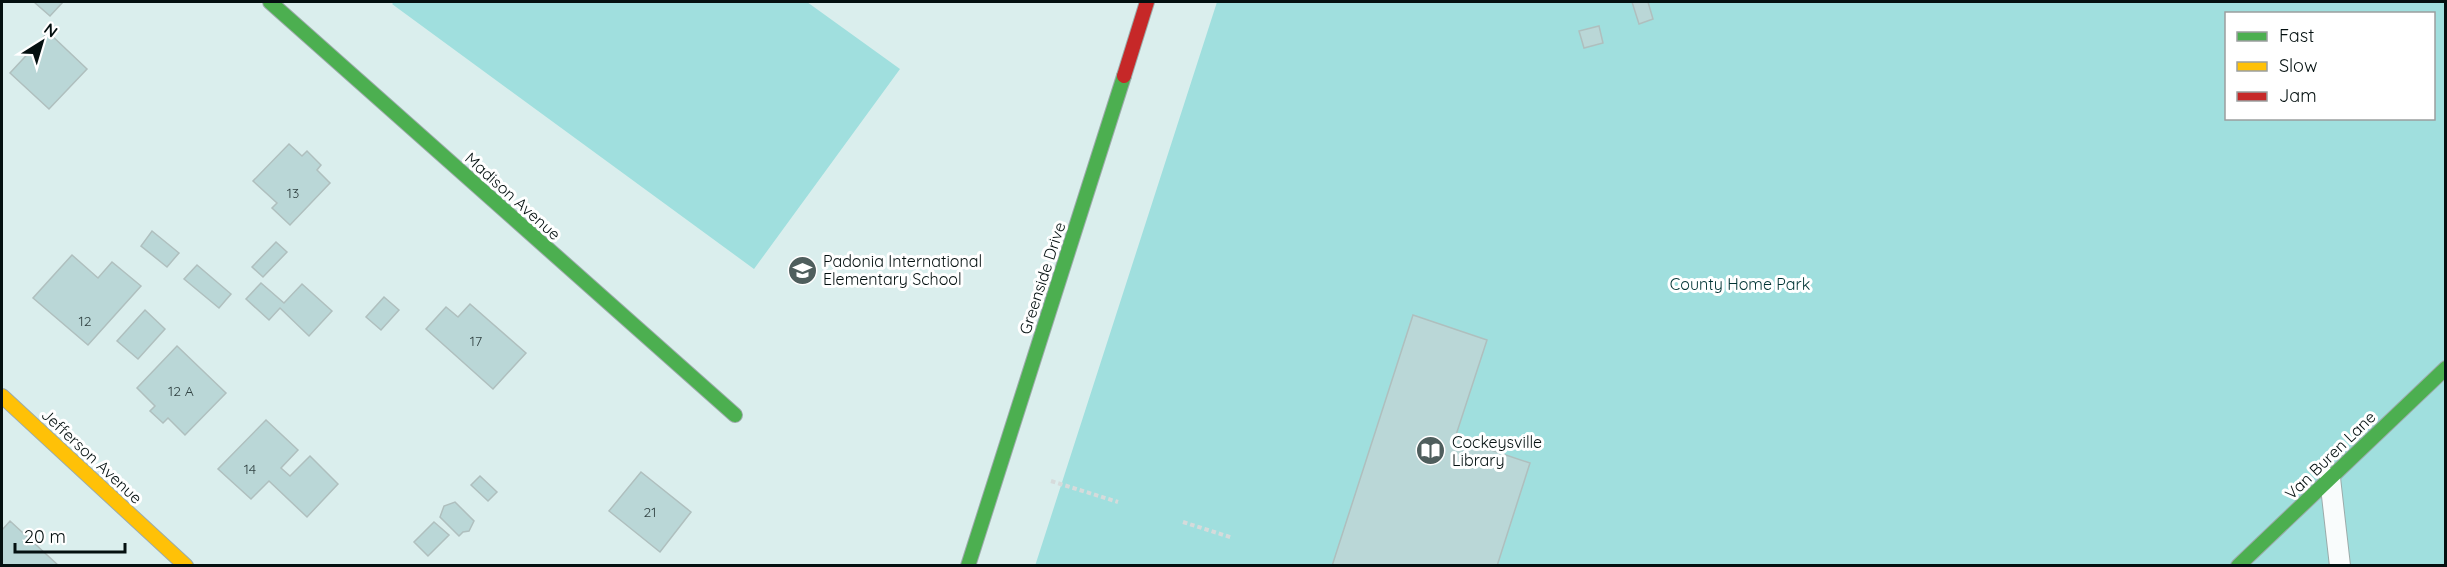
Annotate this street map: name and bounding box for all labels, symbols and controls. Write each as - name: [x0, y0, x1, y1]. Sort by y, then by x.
- north arrow: [12, 12, 72, 72]
- legend: [2225, 12, 2435, 120]
- text: N: [40, 18, 62, 42]
- text: Fast: [2279, 24, 2314, 47]
- text: Slow: [2279, 54, 2317, 77]
- text: Jam: [2279, 84, 2317, 107]
- street label: Madison Avenue: [461, 148, 565, 244]
- house number: 13: [287, 184, 299, 202]
- street label: Greenside Drive: [1014, 219, 1070, 337]
- place label: Padonia International Elementary School: [823, 251, 982, 289]
- school or university icon: Padonia International Elementary School: [786, 254, 818, 286]
- park label: County Home Park: [1670, 274, 1810, 294]
- house number: 12: [79, 312, 92, 330]
- house number: 17: [470, 332, 482, 350]
- house number: 12 A: [168, 382, 194, 400]
- street label: Jefferson Avenue: [37, 404, 147, 508]
- street label: Van Buren Lane: [2281, 407, 2379, 503]
- place label: Cockeysville Library: [1452, 432, 1542, 470]
- library icon: Cockeysville Library: [1415, 435, 1447, 467]
- house number: 14: [244, 460, 256, 478]
- house number: 21: [644, 503, 656, 521]
- scale bar: [15, 516, 124, 554]
- text: 20 m: [24, 525, 66, 548]

